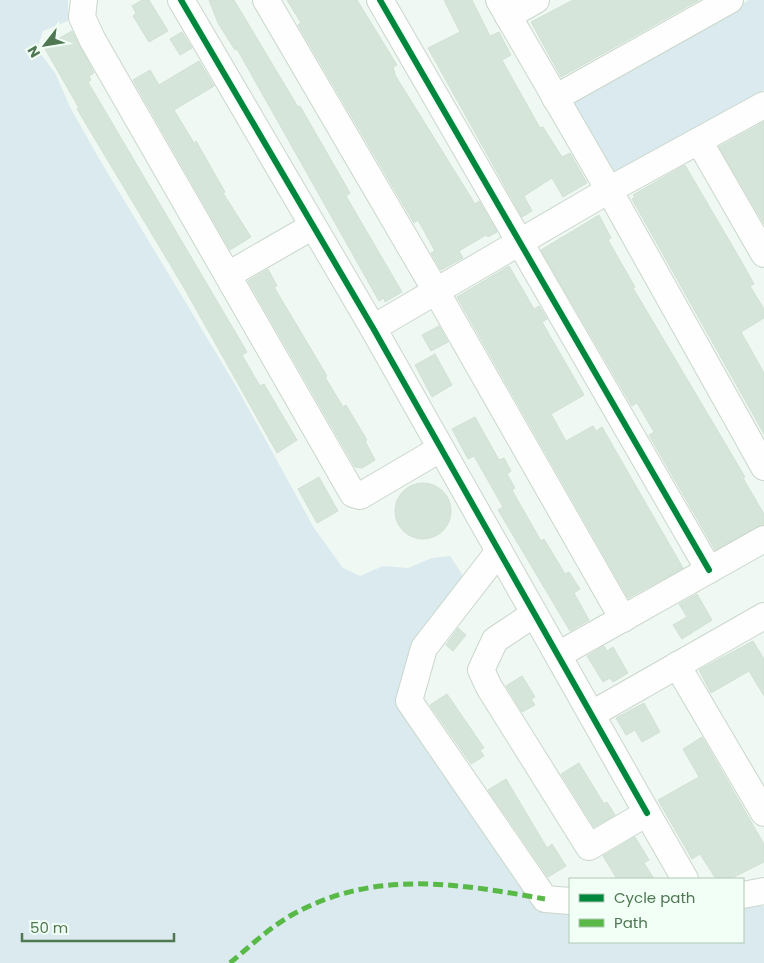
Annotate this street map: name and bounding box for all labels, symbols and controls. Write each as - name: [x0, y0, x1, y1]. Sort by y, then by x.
- north arrow: [20, 20, 70, 70]
- text: N: [23, 42, 45, 61]
- legend: [569, 878, 744, 943]
- text: Cycle path: [614, 887, 695, 908]
- scale bar: [22, 910, 175, 942]
- text: Path: [614, 912, 648, 933]
- text: 50 m: [30, 917, 68, 938]

